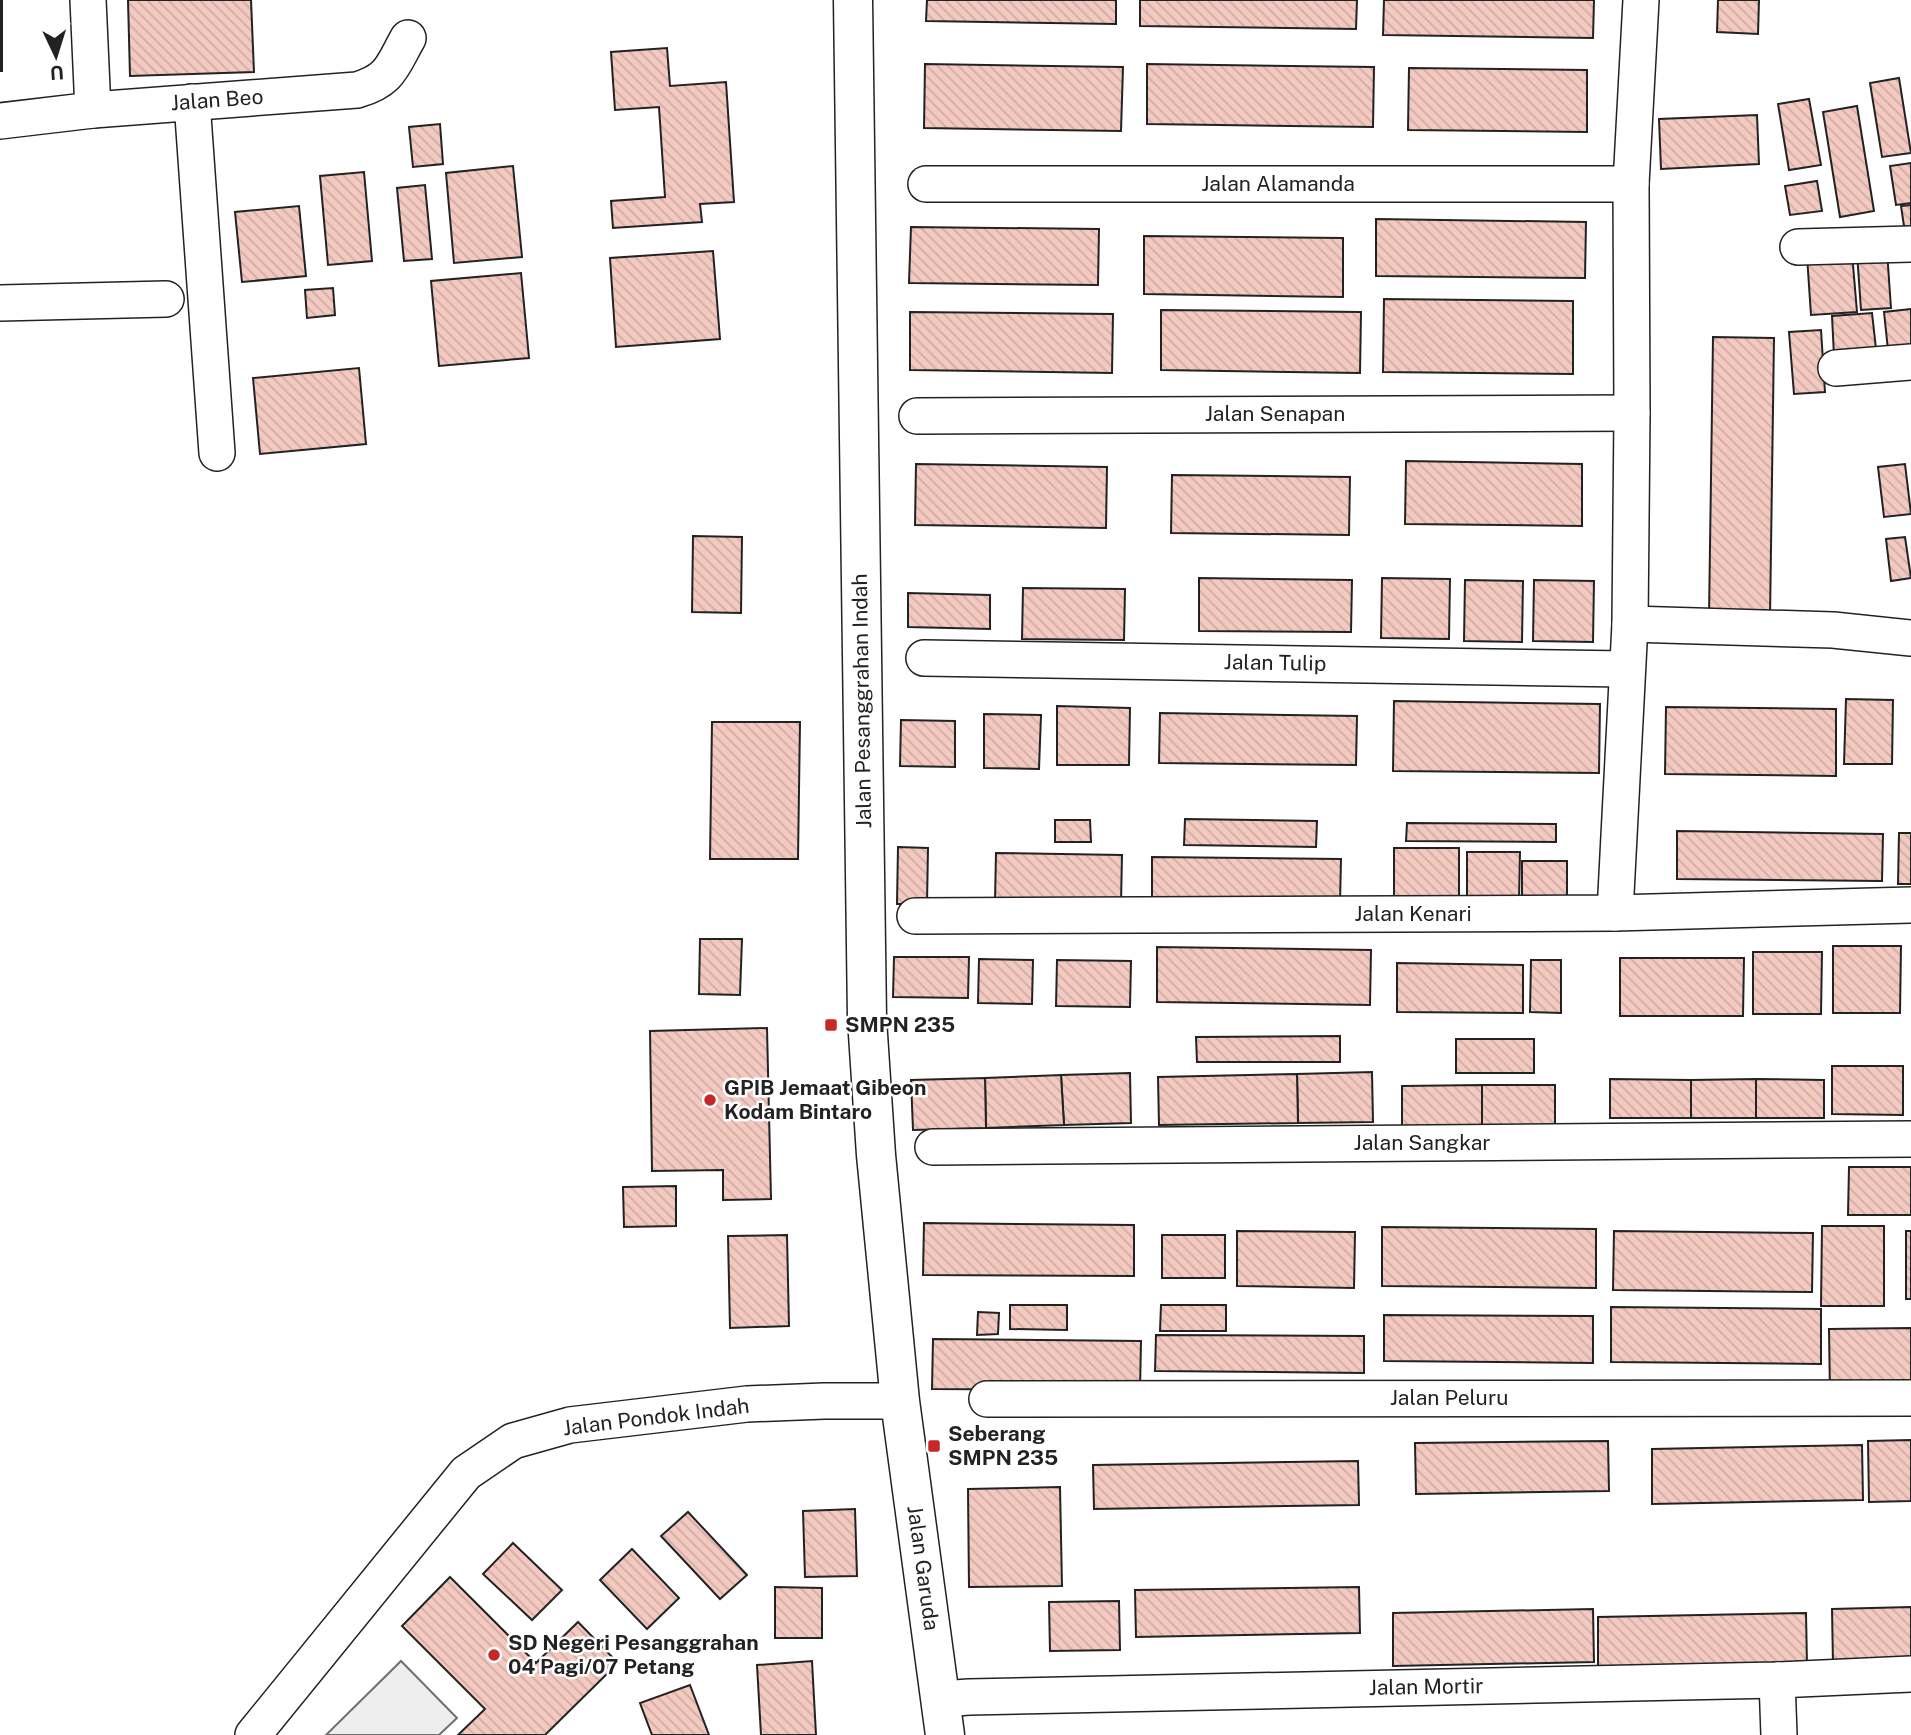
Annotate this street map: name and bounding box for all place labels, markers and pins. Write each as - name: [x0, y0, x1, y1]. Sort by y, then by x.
- place label: SMPN 235: [845, 1012, 955, 1037]
- marker: SMPN 235: [823, 1017, 839, 1033]
- place label: GPIB Jemaat Gibeon Kodam Bintaro: [724, 1075, 926, 1124]
- marker: GPIB Jemaat Gibeon Kodam Bintaro: [702, 1092, 718, 1108]
- place label: Seberang SMPN 235: [948, 1421, 1058, 1470]
- marker: Seberang SMPN 235: [926, 1438, 942, 1454]
- place label: SD Negeri Pesanggrahan 04 Pagi/07 Petang: [508, 1630, 759, 1679]
- marker: SD Negeri Pesanggrahan 04 Pagi/07 Petang: [486, 1647, 502, 1663]

